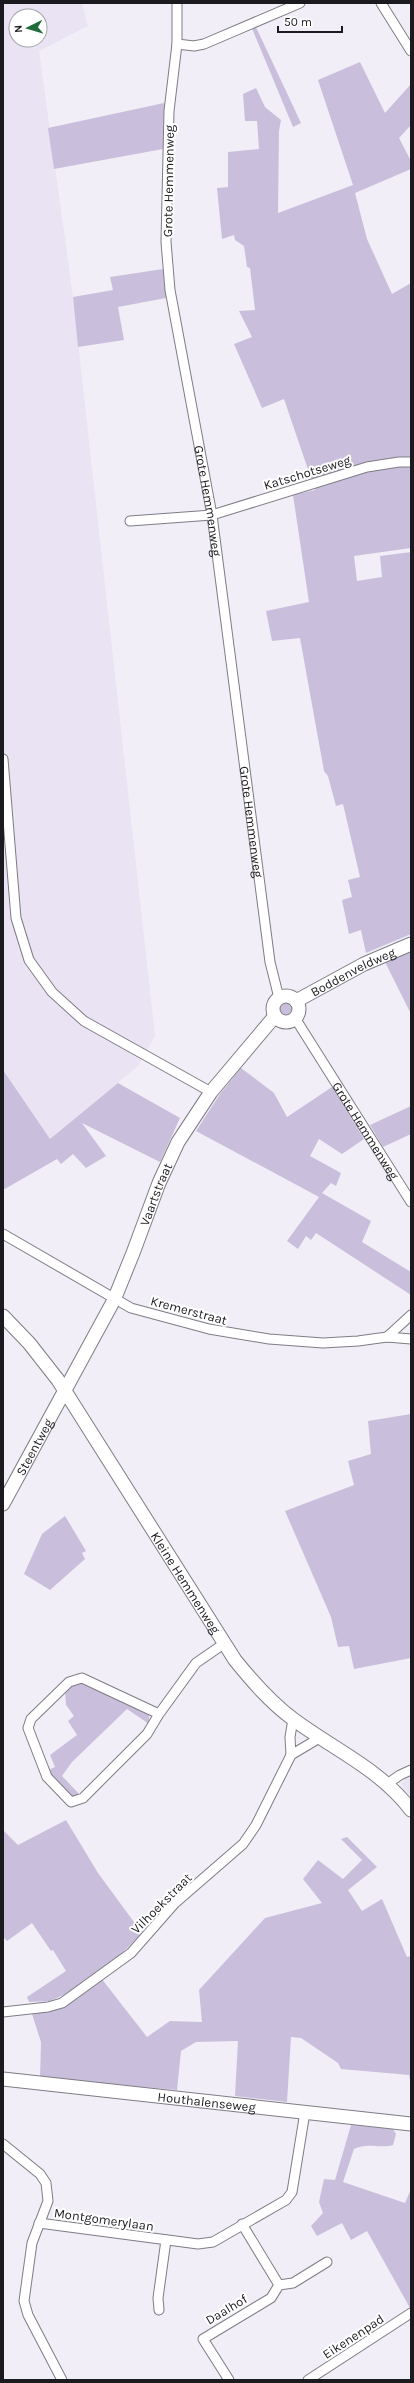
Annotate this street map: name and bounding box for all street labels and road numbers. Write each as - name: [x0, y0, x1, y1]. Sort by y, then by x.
- street label: Grote Hemmenweg: [160, 124, 177, 237]
- street label: Grote Hemmenweg: [191, 444, 224, 558]
- street label: Katschotseweg: [262, 452, 353, 493]
- street label: Grote Hemmenweg: [237, 765, 266, 879]
- street label: Boddenveldweg: [308, 944, 398, 1000]
- street label: Grote Hemmenweg: [329, 1079, 402, 1183]
- street label: Vaartstraat: [137, 1160, 175, 1228]
- street label: Kremerstraat: [149, 1293, 229, 1328]
- street label: Steentweg: [13, 1416, 56, 1478]
- street label: Kleine Hemmenweg: [148, 1529, 224, 1637]
- street label: Vilhoekstraat: [128, 1870, 195, 1937]
- street label: Houthalenseweg: [157, 2089, 257, 2115]
- street label: Montgomerylaan: [53, 2205, 155, 2234]
- street label: Daalhof: [203, 2291, 250, 2328]
- street label: Eikenenpad: [320, 2311, 387, 2362]

